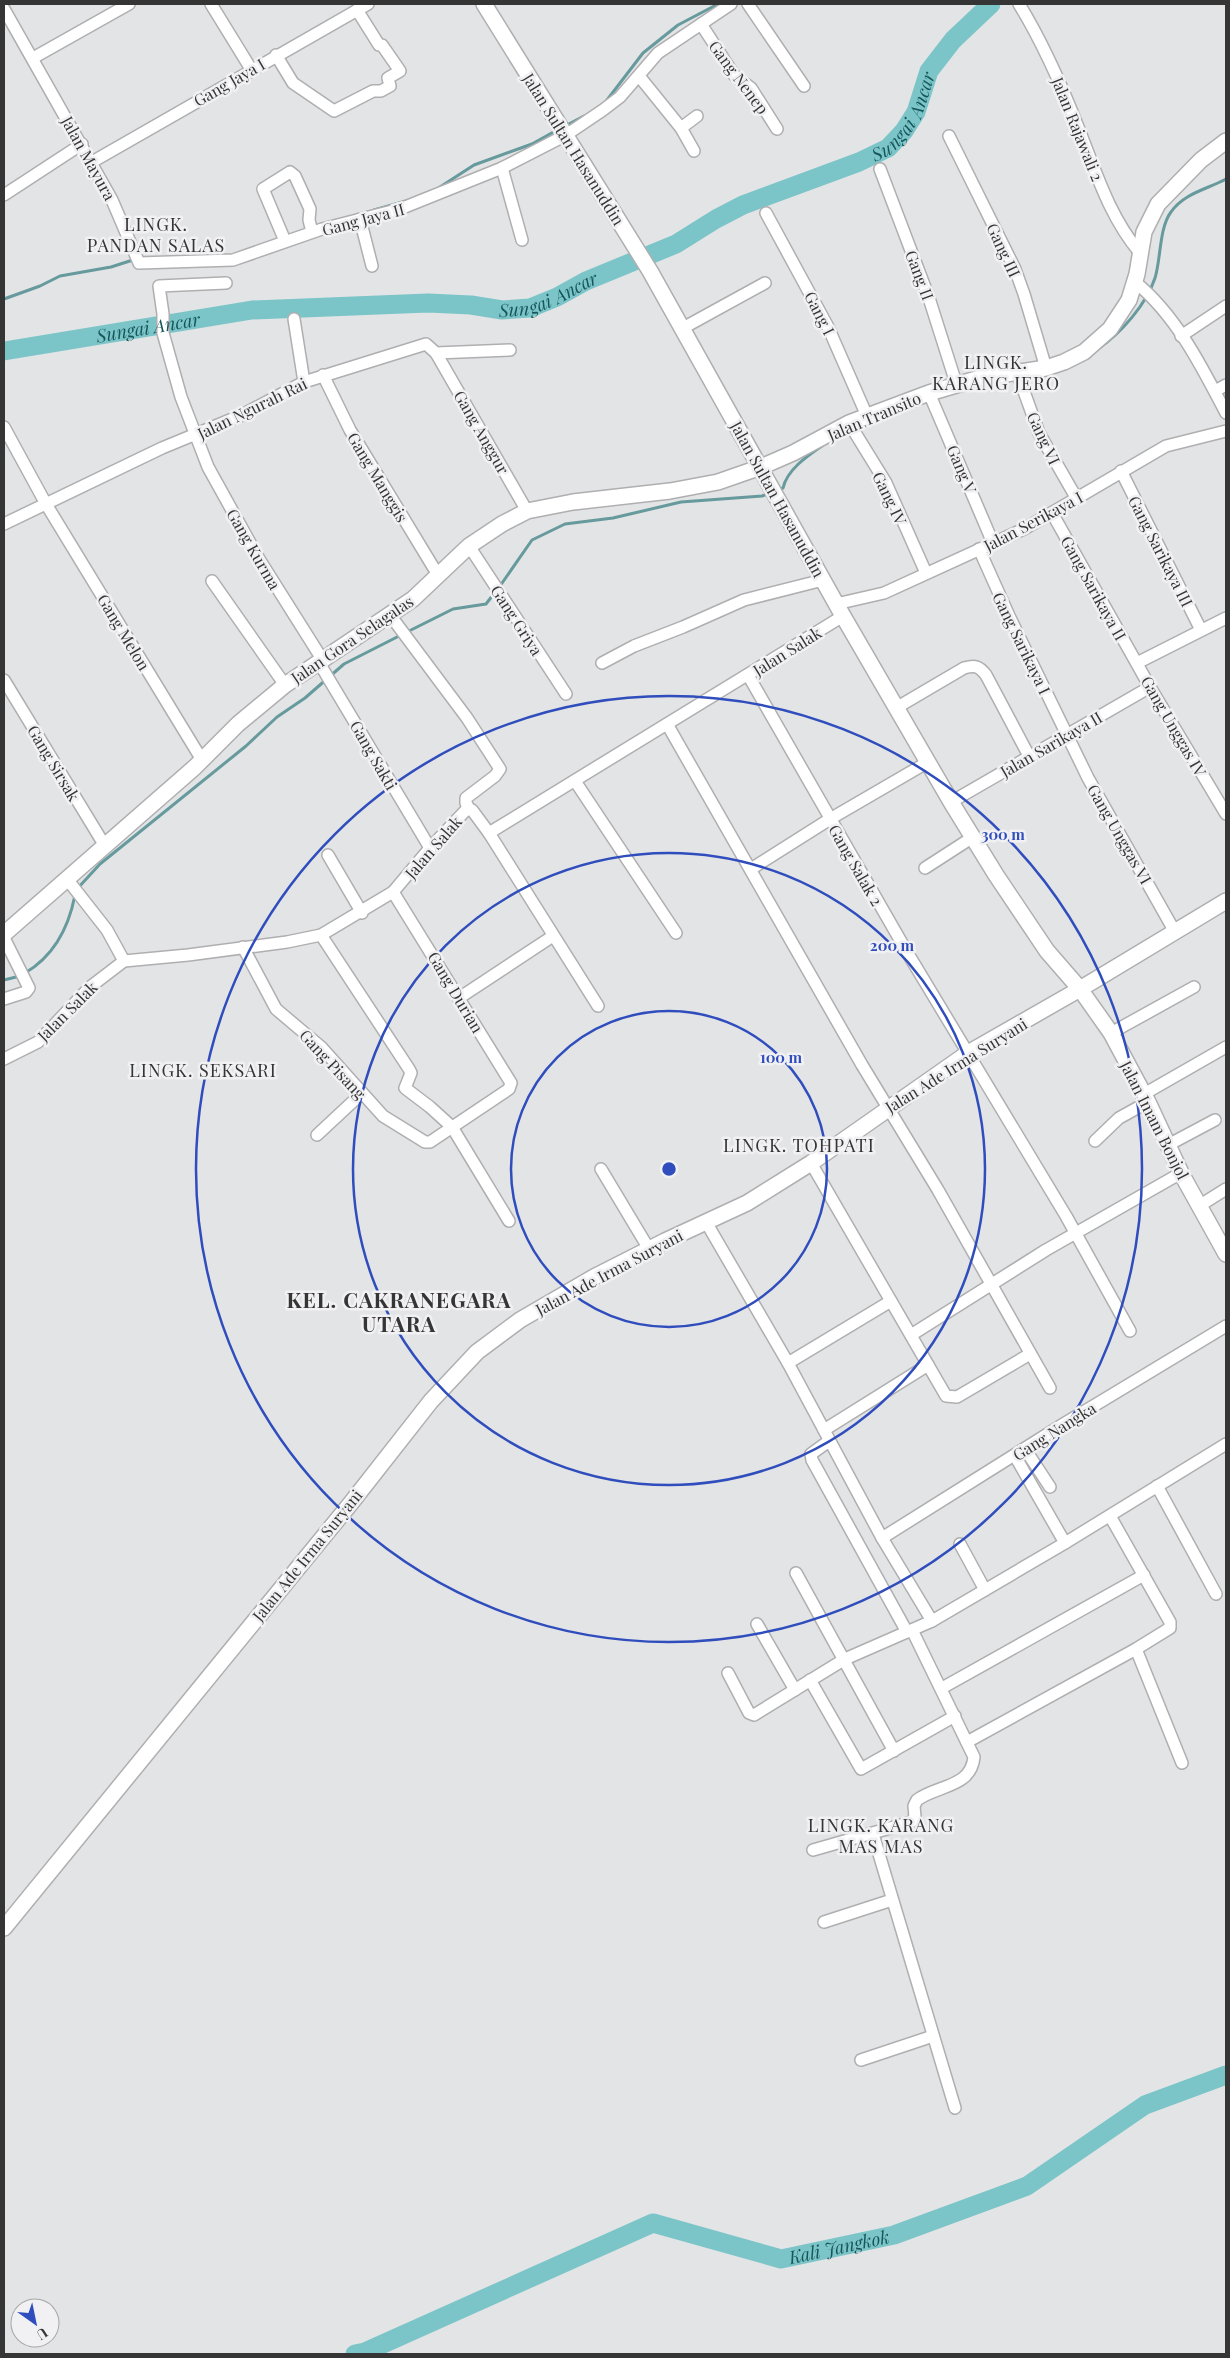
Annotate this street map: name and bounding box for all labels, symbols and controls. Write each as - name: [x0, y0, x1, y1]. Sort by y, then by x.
- street label: Gang Nenep: [704, 36, 774, 118]
- street label: Gang Jaya I: [190, 53, 268, 111]
- street label: Jalan Sultan Hasanuddin: [518, 68, 630, 229]
- water label: Sungai Ancar: [866, 68, 940, 167]
- street label: Jalan Rajawali 2: [1047, 73, 1108, 184]
- street label: Jalan Mayura: [57, 111, 121, 204]
- street label: Gang Jaya II: [320, 198, 406, 240]
- district label: LINGK. PANDAN SALAS: [87, 212, 225, 257]
- street label: Gang III: [982, 220, 1026, 280]
- street label: Gang II: [901, 247, 939, 303]
- water label: Sungai Ancar: [497, 265, 602, 322]
- street label: Gang I: [800, 288, 840, 338]
- water label: Sungai Ancar: [93, 307, 203, 348]
- district label: LINGK. KARANG JERO: [932, 350, 1060, 395]
- street label: Jalan Ngurah Rai: [193, 372, 310, 444]
- street label: Gang Anggur: [450, 386, 514, 478]
- street label: Jalan Transito: [823, 387, 924, 445]
- street label: Gang VI: [1023, 408, 1065, 468]
- street label: Jalan Sultan Hasanuddin: [726, 416, 830, 581]
- street label: Gang Manggis: [343, 428, 413, 526]
- street label: Gang V: [942, 442, 982, 497]
- street label: Gang IV: [868, 468, 912, 529]
- street label: Jalan Serikaya I: [979, 486, 1086, 556]
- street label: Gang Sarikaya III: [1124, 492, 1198, 610]
- street label: Gang Kurma: [222, 505, 286, 593]
- street label: Gang Sarikaya II: [1057, 532, 1131, 644]
- street label: Gang Griya: [486, 581, 548, 659]
- street label: Gang Sarikaya I: [988, 588, 1056, 698]
- street label: Gang Melon: [93, 590, 155, 674]
- street label: Jalan Gora Selagalas: [286, 590, 417, 688]
- street label: Jalan Salak: [748, 622, 825, 681]
- street label: Gang Unggas IV: [1137, 672, 1212, 781]
- street label: Jalan Sarikaya II: [995, 706, 1106, 782]
- street label: Gang Sakti: [346, 717, 402, 794]
- street label: Gang Sirsak: [23, 721, 85, 805]
- street label: Gang Unggas VI: [1083, 780, 1157, 888]
- street label: Jalan Salak: [399, 811, 466, 884]
- street label: Gang Salak 2: [824, 821, 888, 909]
- text: 300 m: [981, 824, 1025, 844]
- text: 200 m: [870, 935, 915, 955]
- street label: Gang Durian: [424, 948, 489, 1037]
- street label: Jalan Salak: [32, 976, 102, 1046]
- street label: Jalan Ade Irma Suryani: [880, 1013, 1031, 1118]
- street label: Gang Pisang: [295, 1025, 371, 1104]
- text: 100 m: [760, 1047, 803, 1067]
- street label: Jalan Imam Bonjol: [1116, 1056, 1194, 1183]
- district label: LINGK. SEKSARI: [129, 1058, 277, 1082]
- district label: LINGK. TOHPATI: [723, 1133, 875, 1157]
- centre of rings: [660, 1160, 678, 1178]
- street label: Jalan Ade Irma Suryani: [531, 1224, 686, 1320]
- district label: KEL. CAKRANEGARA UTARA: [286, 1285, 512, 1337]
- street label: Gang Nangka: [1008, 1397, 1100, 1465]
- street label: Jalan Ade Irma Suryani: [247, 1485, 367, 1626]
- district label: LINGK. KARANG MAS MAS: [808, 1813, 954, 1858]
- water label: Kali Jangkok: [786, 2224, 891, 2269]
- north arrow: [10, 2298, 60, 2348]
- text: U: [33, 2324, 52, 2345]

